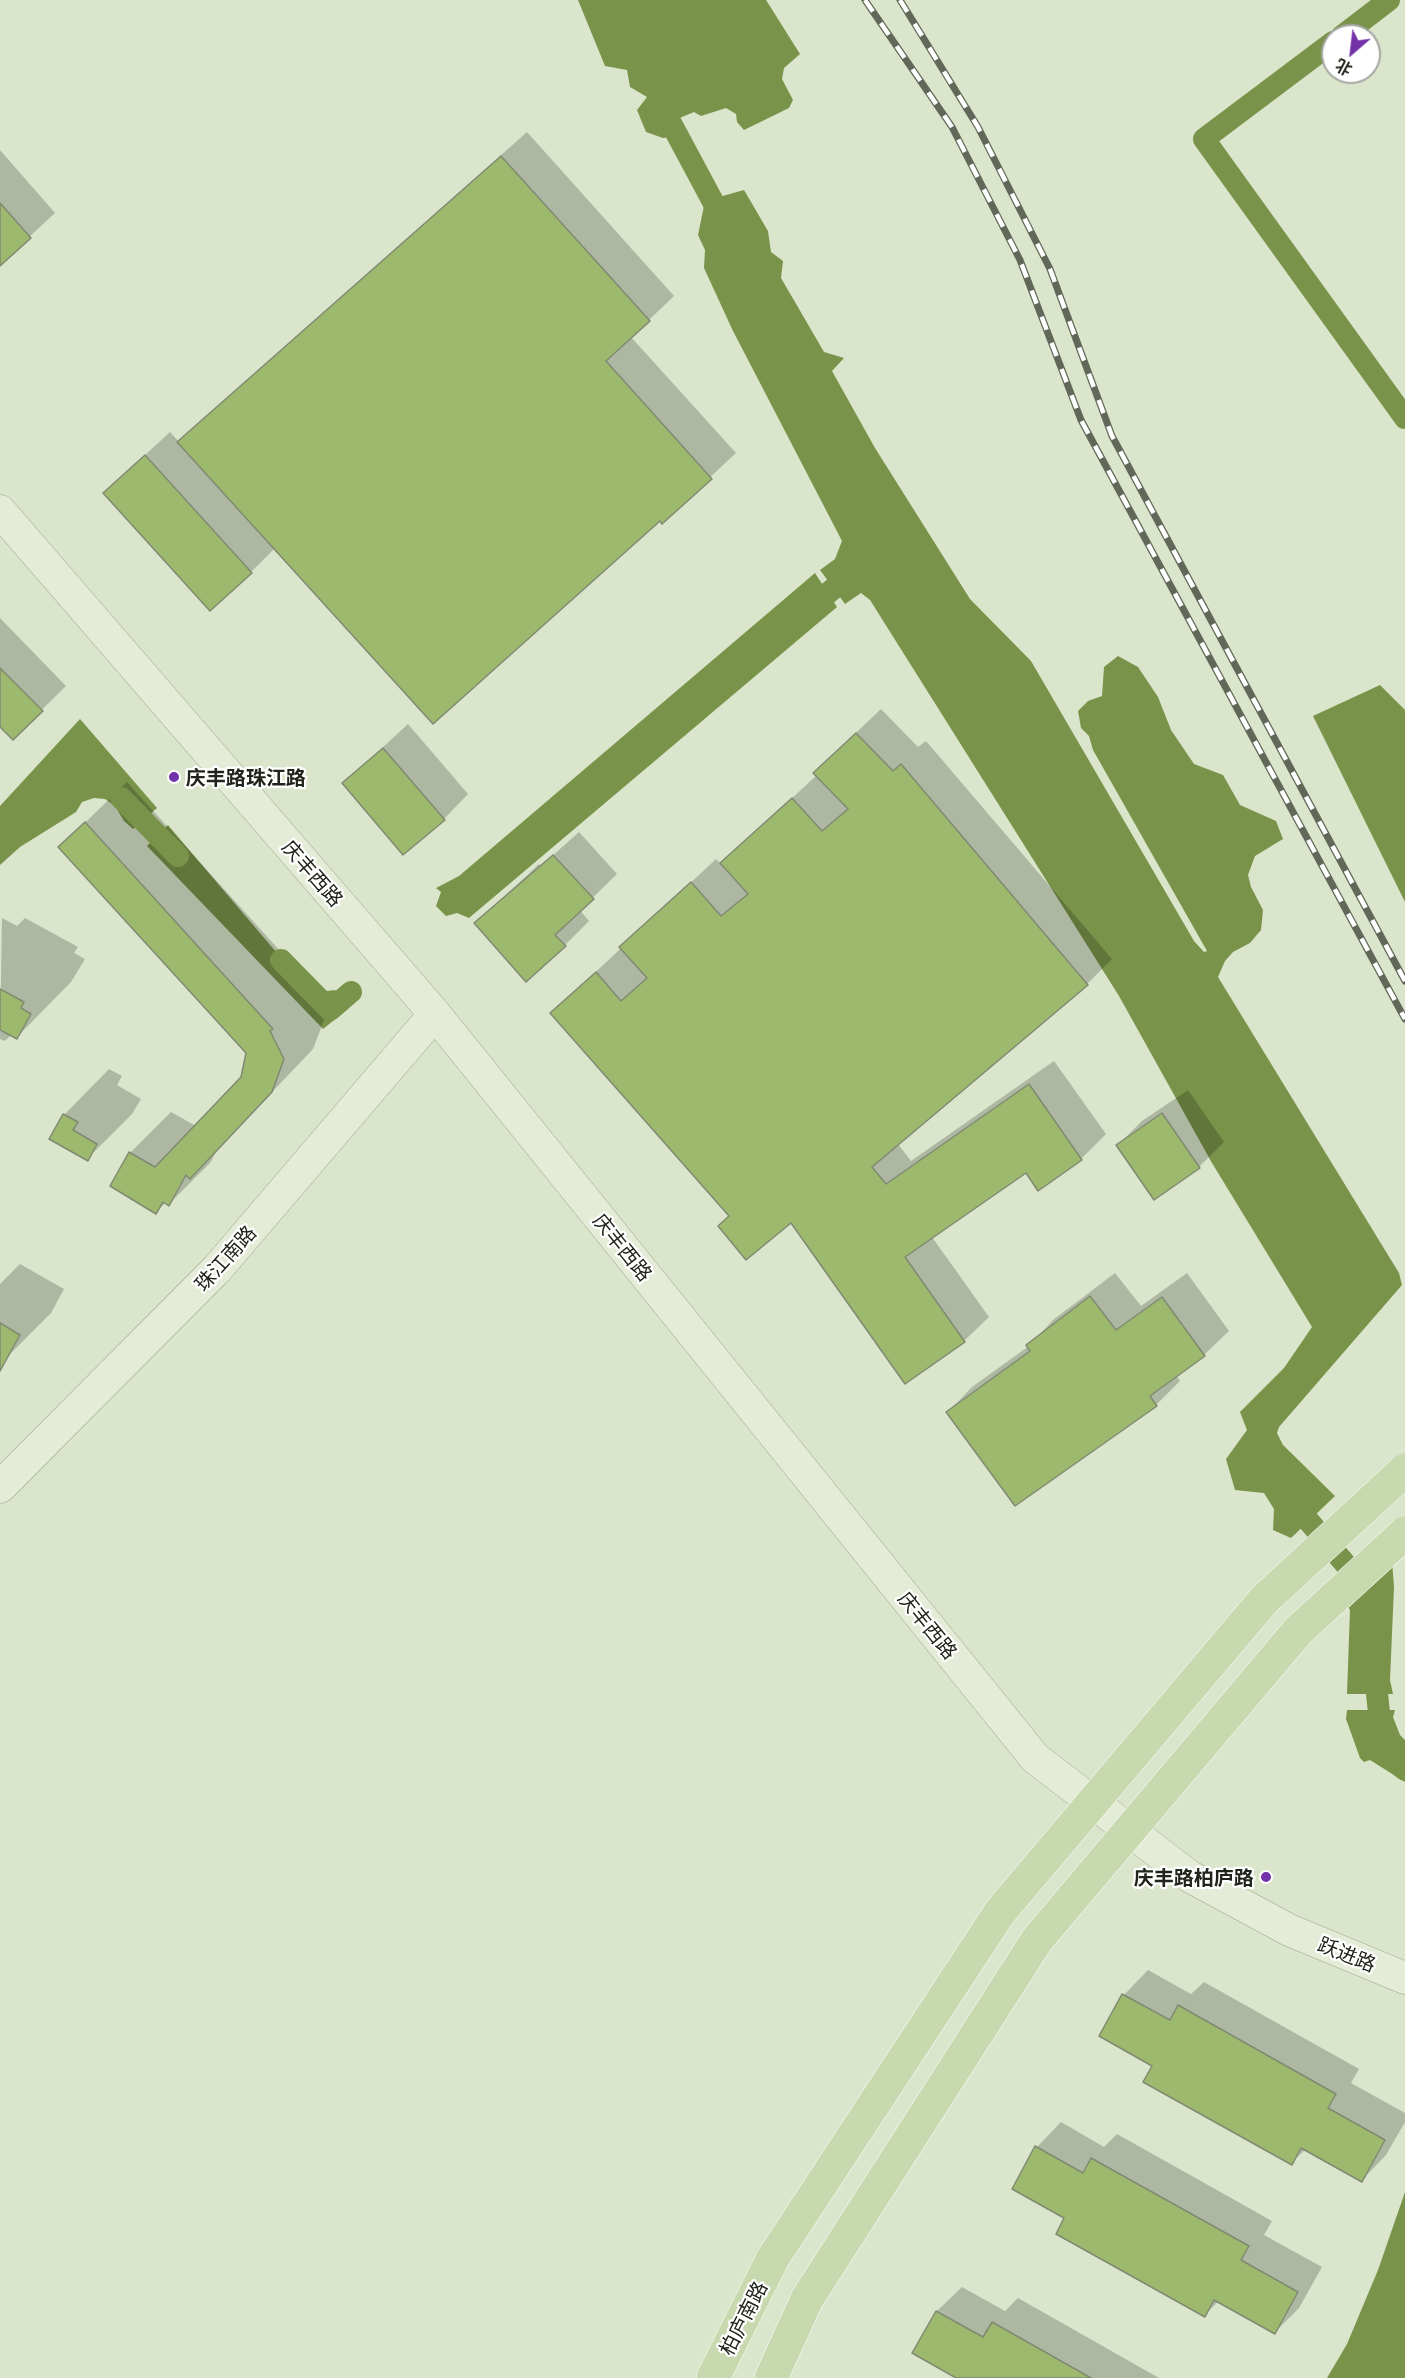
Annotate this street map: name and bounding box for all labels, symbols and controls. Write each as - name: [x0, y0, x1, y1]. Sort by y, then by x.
- north arrow: [1321, 24, 1381, 84]
- text: 北: [1331, 54, 1356, 82]
- place label: 庆丰路珠江路: [186, 765, 306, 789]
- marker: 庆丰路珠江路: [167, 770, 181, 784]
- street label: 庆丰西路: [278, 835, 348, 911]
- street label: 庆丰西路: [589, 1208, 657, 1286]
- street label: 珠江南路: [189, 1220, 261, 1296]
- street label: 庆丰西路: [894, 1586, 962, 1664]
- place label: 庆丰路柏庐路: [1134, 1865, 1254, 1889]
- marker: 庆丰路柏庐路: [1259, 1870, 1273, 1884]
- street label: 跃进路: [1315, 1932, 1379, 1976]
- street label: 柏庐南路: [714, 2277, 772, 2359]

